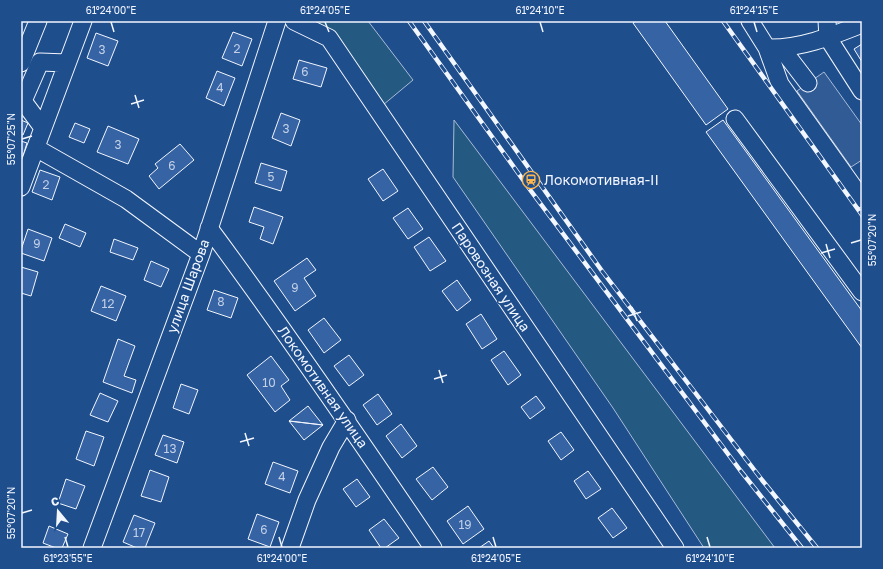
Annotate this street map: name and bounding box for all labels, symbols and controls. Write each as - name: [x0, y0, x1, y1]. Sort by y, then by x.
- text: 61°24'00"E: [86, 4, 136, 16]
- text: 61°24'05"E: [300, 4, 350, 16]
- text: 61°24'10"E: [515, 4, 565, 16]
- text: 61°24'15"E: [730, 4, 778, 16]
- house number: 2: [234, 41, 241, 56]
- house number: 3: [98, 42, 106, 57]
- house number: 6: [301, 64, 309, 79]
- house number: 4: [216, 80, 224, 95]
- text: 55°07'25"N: [5, 113, 17, 165]
- house number: 3: [282, 121, 290, 136]
- house number: 3: [114, 137, 122, 152]
- house number: 6: [168, 158, 176, 173]
- house number: 5: [268, 169, 275, 184]
- station icon: Локомотивная-II: [521, 170, 541, 190]
- place label: Локомотивная-II: [544, 171, 659, 188]
- house number: 2: [43, 177, 50, 192]
- text: 55°07'20"N: [866, 214, 878, 266]
- street label: Паровозная улица: [449, 219, 534, 335]
- house number: 9: [33, 236, 41, 251]
- street label: улица Шарова: [163, 236, 212, 335]
- house number: 9: [291, 280, 299, 295]
- house number: 8: [217, 294, 225, 309]
- house number: 12: [102, 296, 114, 311]
- street label: Локомотивная улица: [275, 322, 372, 451]
- house number: 10: [262, 375, 276, 390]
- house number: 13: [164, 441, 176, 456]
- house number: 4: [278, 469, 286, 484]
- text: 55°07'20"N: [5, 487, 17, 539]
- north arrow: [38, 491, 78, 531]
- text: С: [49, 494, 61, 508]
- house number: 19: [458, 517, 472, 532]
- house number: 6: [260, 522, 268, 537]
- house number: 17: [133, 525, 145, 540]
- text: 61°23'55"E: [43, 552, 93, 564]
- text: 61°24'00"E: [257, 552, 307, 564]
- text: 61°24'05"E: [471, 552, 521, 564]
- text: 61°24'10"E: [685, 552, 735, 564]

